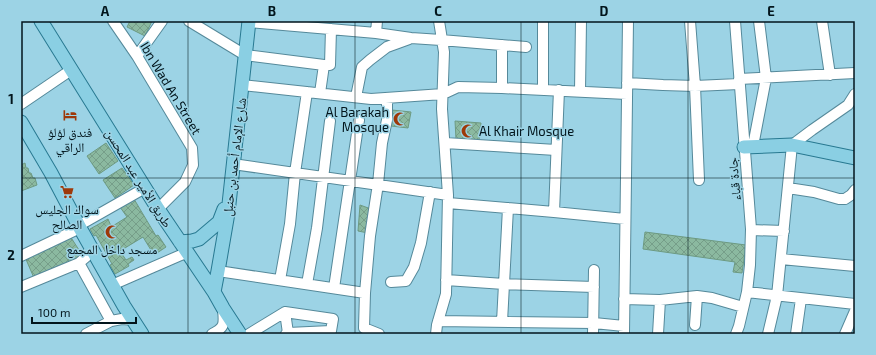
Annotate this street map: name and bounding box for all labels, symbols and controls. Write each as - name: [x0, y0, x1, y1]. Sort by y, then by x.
- text: A: [101, 3, 110, 19]
- text: B: [268, 3, 276, 19]
- text: C: [434, 3, 442, 19]
- text: D: [600, 3, 609, 19]
- text: E: [767, 3, 775, 19]
- street label: Ibn Wad An Street: [137, 39, 205, 137]
- text: 1: [8, 91, 14, 107]
- street label: شارع الإمام أحمد بن حنبل: [219, 97, 251, 217]
- place label: Al Barakah Mosque: [326, 104, 389, 135]
- hotel icon: فندق لؤلؤ الراقي: [62, 107, 78, 123]
- mosque icon: Al Barakah Mosque: [392, 111, 408, 127]
- mosque icon: Al Khair Mosque: [460, 123, 476, 139]
- place label: Al Khair Mosque: [479, 123, 574, 139]
- place label: فندق لؤلؤ الراقي: [48, 124, 92, 158]
- street label: طريق الأمير عبد المحسن: [101, 126, 176, 231]
- street label: جادة قباء: [724, 157, 744, 201]
- supermarket icon: سواك الجليس الصالح: [59, 184, 75, 200]
- place label: سواك الجليس الصالح: [35, 201, 99, 234]
- mosque icon: مسجد داخل المجمع: [104, 224, 120, 240]
- place label: مسجد داخل المجمع: [66, 241, 158, 259]
- text: 2: [7, 247, 15, 263]
- scale bar: [32, 299, 136, 325]
- text: 100 m: [38, 305, 70, 319]

